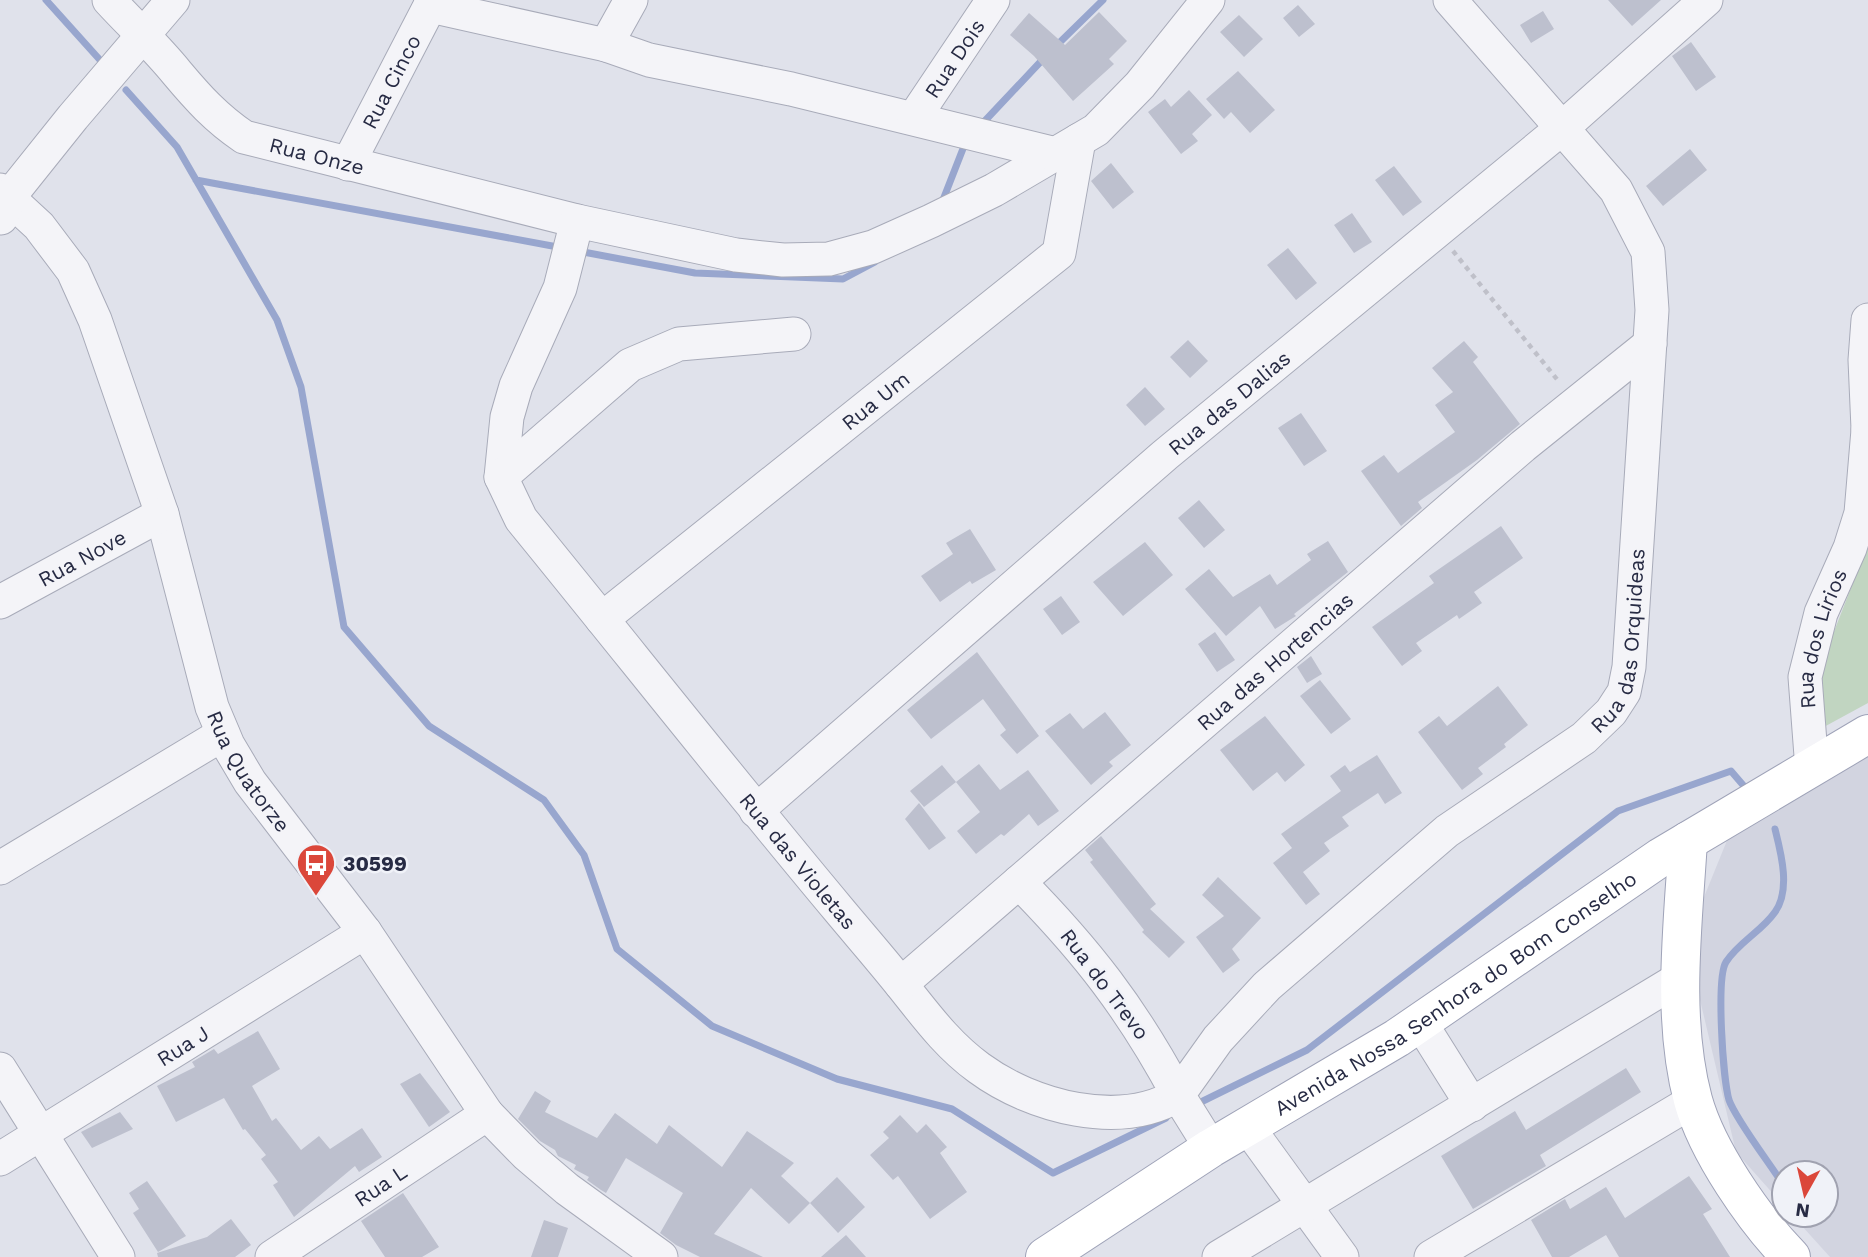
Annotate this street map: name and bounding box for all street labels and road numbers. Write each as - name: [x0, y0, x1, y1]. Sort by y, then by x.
- street label: Rua Dois: [919, 14, 989, 102]
- street label: Rua Cinco: [356, 30, 426, 133]
- street label: Rua Onze: [267, 131, 367, 179]
- street label: Rua das Dalias: [1163, 345, 1295, 460]
- street label: Rua Um: [836, 365, 914, 435]
- street label: Rua Nove: [33, 524, 130, 592]
- street label: Rua das Orquideas: [1585, 548, 1649, 738]
- street label: Rua dos Lirios: [1792, 565, 1852, 710]
- street label: Rua das Hortencias: [1191, 586, 1358, 735]
- street label: Rua Quatorze: [202, 707, 296, 837]
- street label: Rua das Violetas: [735, 788, 862, 934]
- street label: Avenida Nossa Senhora do Bom Conselho: [1270, 865, 1641, 1120]
- street label: Rua do Trevo: [1055, 924, 1155, 1044]
- street label: Rua J: [152, 1020, 213, 1071]
- street label: Rua L: [349, 1159, 411, 1211]

